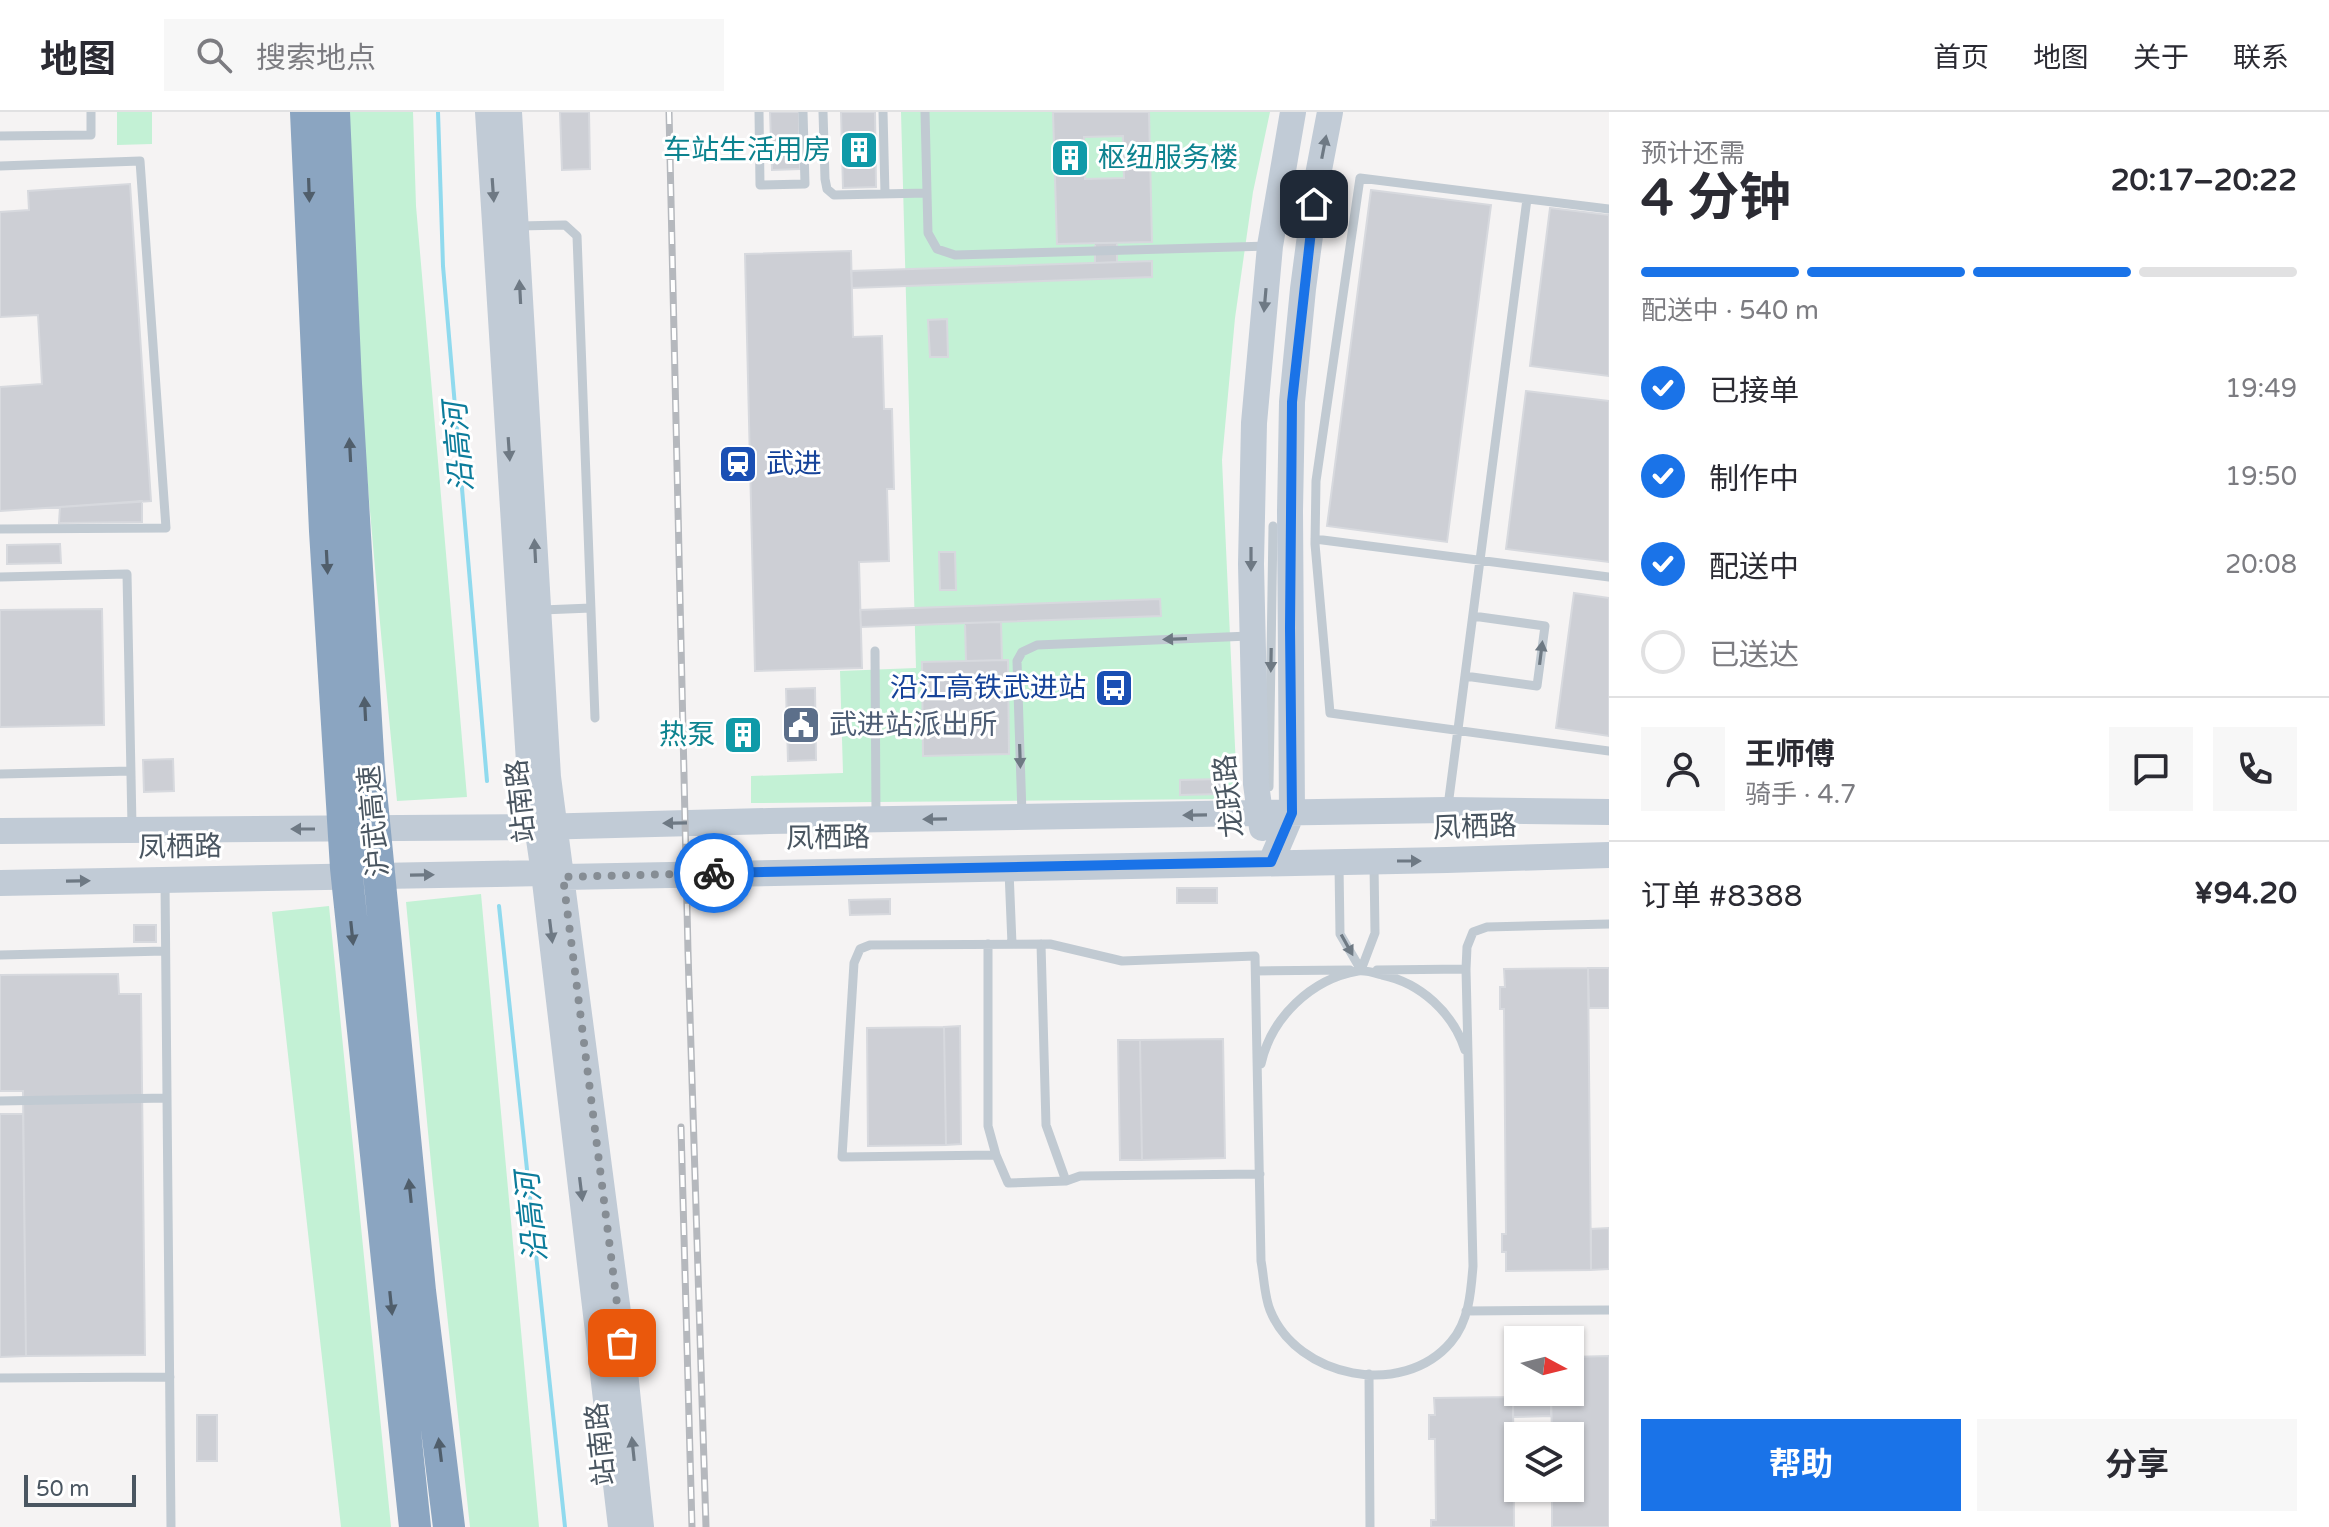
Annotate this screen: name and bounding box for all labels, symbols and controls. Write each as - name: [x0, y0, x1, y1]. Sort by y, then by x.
- search box: [164, 19, 724, 91]
- icon: search: [192, 33, 236, 77]
- text: 地图: [40, 37, 116, 83]
- text: 搜索地点: [256, 40, 376, 77]
- text: 首页: [1933, 41, 1989, 75]
- text: 地图: [2033, 41, 2089, 75]
- text: 关于: [2133, 41, 2189, 75]
- text: 联系: [2233, 41, 2289, 75]
- building icon: 车站生活用房: [838, 129, 880, 171]
- place label: 车站生活用房: [663, 133, 831, 167]
- one-way arrow: [1318, 134, 1330, 159]
- building icon: 枢纽服务楼: [1049, 137, 1091, 179]
- text: 预计还需: [1641, 138, 1745, 169]
- place label: 枢纽服务楼: [1098, 141, 1238, 175]
- text: 20:17–20:22: [2111, 162, 2297, 199]
- text: 4 分钟: [1641, 167, 1791, 230]
- pin: [1280, 170, 1348, 238]
- one-way arrow: [303, 178, 316, 203]
- one-way arrow: [487, 178, 500, 203]
- icon: home: [1292, 182, 1336, 226]
- one-way arrow: [513, 279, 526, 304]
- one-way arrow: [1258, 288, 1271, 313]
- text: 配送中 · 540 m: [1641, 295, 1819, 326]
- icon: check: [1641, 366, 1685, 410]
- text: 已接单: [1709, 373, 1799, 410]
- text: 19:49: [2225, 373, 2297, 404]
- water label: 沿高河: [436, 396, 481, 493]
- one-way arrow: [343, 437, 356, 462]
- one-way arrow: [503, 437, 516, 462]
- station icon: 武进: [717, 443, 759, 485]
- place label: 武进: [766, 447, 822, 481]
- icon: check: [1641, 454, 1685, 498]
- text: 制作中: [1709, 461, 1799, 498]
- text: 19:50: [2225, 461, 2297, 492]
- one-way arrow: [528, 538, 541, 563]
- icon: check: [1641, 542, 1685, 586]
- one-way arrow: [1245, 547, 1257, 572]
- one-way arrow: [321, 549, 334, 574]
- text: 配送中: [1709, 549, 1799, 586]
- text: 20:08: [2225, 549, 2297, 580]
- one-way arrow: [1162, 633, 1187, 646]
- text: 已送达: [1709, 637, 1799, 674]
- one-way arrow: [1535, 640, 1548, 665]
- one-way arrow: [1264, 648, 1277, 673]
- bus stop icon: 沿江高铁武进站: [1093, 667, 1135, 709]
- place label: 沿江高铁武进站: [890, 671, 1086, 705]
- one-way arrow: [358, 696, 371, 721]
- public building icon: 武进站派出所: [780, 704, 822, 746]
- place label: 武进站派出所: [829, 708, 997, 742]
- building icon: 热泵: [722, 714, 764, 756]
- place label: 热泵: [659, 718, 715, 752]
- button: person: [1641, 727, 1725, 811]
- button: chat: [2109, 727, 2193, 811]
- button: phone: [2213, 727, 2297, 811]
- text: 王师傅: [1745, 736, 1835, 773]
- one-way arrow: [1014, 744, 1027, 769]
- street label: 龙跃路: [1208, 752, 1250, 840]
- street label: 站南路: [500, 757, 542, 845]
- street label: 沪武高速: [352, 764, 396, 878]
- text: 骑手 · 4.7: [1745, 779, 1856, 810]
- one-way arrow: [1182, 808, 1207, 821]
- street label: 凤栖路: [1432, 809, 1518, 845]
- one-way arrow: [922, 812, 947, 825]
- one-way arrow: [662, 816, 687, 829]
- street label: 凤栖路: [786, 820, 870, 856]
- one-way arrow: [290, 822, 315, 835]
- street label: 凤栖路: [138, 829, 222, 865]
- courier: [674, 833, 754, 913]
- icon: bike: [692, 851, 736, 895]
- one-way arrow: [1397, 855, 1422, 867]
- one-way arrow: [410, 869, 435, 882]
- one-way arrow: [66, 875, 91, 887]
- text: ¥94.20: [2194, 875, 2297, 912]
- text: 订单 #8388: [1641, 878, 1803, 915]
- one-way arrow: [544, 919, 557, 944]
- one-way arrow: [346, 921, 359, 946]
- one-way arrow: [1340, 933, 1354, 956]
- water label: 沿高河: [508, 1165, 555, 1264]
- one-way arrow: [575, 1177, 588, 1202]
- one-way arrow: [403, 1178, 416, 1203]
- one-way arrow: [384, 1291, 397, 1316]
- pin: [588, 1309, 656, 1377]
- icon: bag: [600, 1321, 644, 1365]
- north arrow: [1504, 1326, 1584, 1406]
- map controls: [1504, 1326, 1584, 1502]
- street label: 站南路: [580, 1400, 622, 1488]
- button: 帮助: [1641, 1419, 1961, 1511]
- button: 分享: [1977, 1419, 2297, 1511]
- button: layers: [1504, 1422, 1584, 1502]
- one-way arrow: [433, 1437, 446, 1462]
- one-way arrow: [627, 1437, 640, 1462]
- scale bar: [24, 1471, 136, 1507]
- text: 50 m: [36, 1476, 90, 1502]

